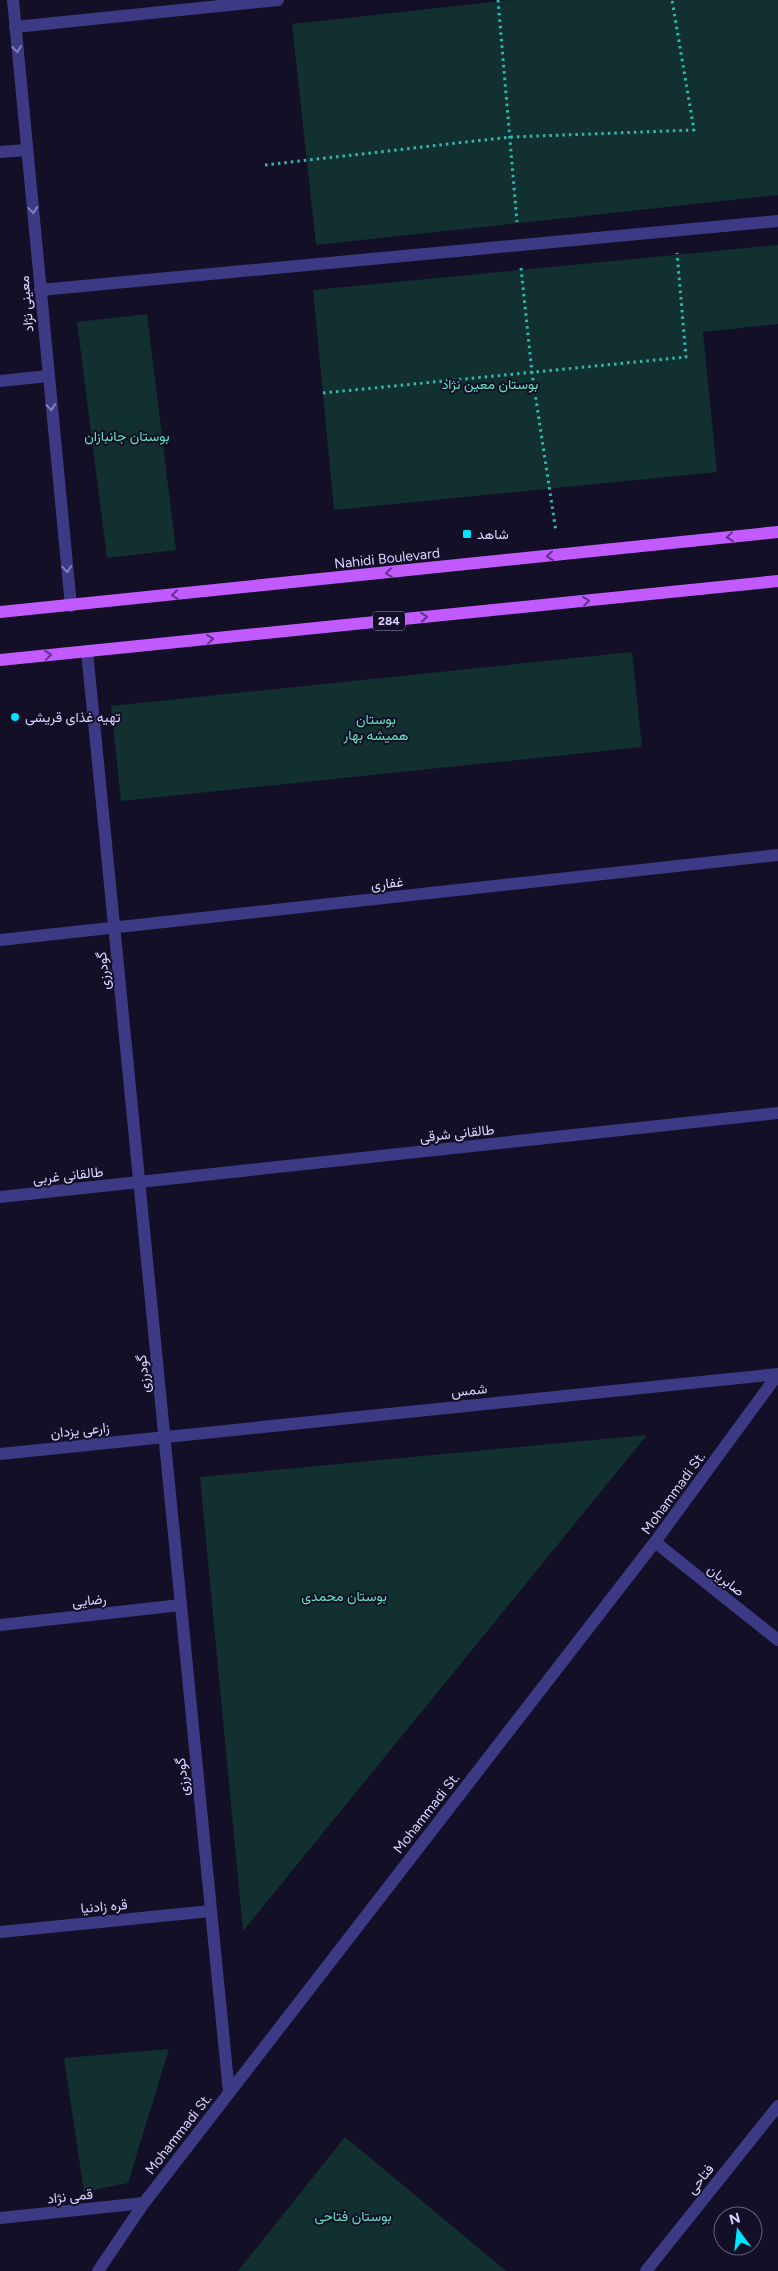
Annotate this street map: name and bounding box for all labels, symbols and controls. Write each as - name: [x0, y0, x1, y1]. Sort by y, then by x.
- one-way arrow: [11, 45, 22, 53]
- one-way arrow: [27, 207, 38, 215]
- street label: معینی نژاد: [16, 275, 37, 333]
- park label: بوستان معین نژاد: [442, 376, 538, 393]
- one-way arrow: [46, 403, 57, 411]
- park label: بوستان جانبازان: [84, 428, 170, 445]
- place label: شاهد: [477, 526, 509, 543]
- marker: شاهد: [461, 528, 473, 540]
- one-way arrow: [725, 532, 733, 543]
- street label: Nahidi Boulevard: [333, 544, 441, 572]
- one-way arrow: [546, 550, 554, 561]
- one-way arrow: [61, 565, 72, 573]
- one-way arrow: [385, 567, 393, 578]
- one-way arrow: [171, 589, 179, 600]
- one-way arrow: [582, 595, 590, 606]
- road number: 284: [373, 612, 405, 630]
- one-way arrow: [420, 612, 428, 623]
- one-way arrow: [206, 634, 214, 645]
- one-way arrow: [45, 650, 53, 661]
- place label: تهیه غذای قریشی: [25, 709, 120, 726]
- marker: تهیه غذای قریشی: [9, 711, 21, 723]
- park label: بوستان همیشه بهار: [343, 711, 409, 744]
- street label: غفاری: [370, 873, 404, 894]
- street label: گودرزی: [93, 951, 114, 991]
- street label: طالقانی شرقی: [419, 1121, 495, 1146]
- street label: طالقانی غربی: [32, 1163, 104, 1188]
- street label: گودرزی: [133, 1354, 154, 1394]
- street label: شمس: [450, 1380, 488, 1401]
- street label: زارعی یزدان: [50, 1419, 111, 1442]
- street label: Mohammadi St.: [638, 1449, 709, 1538]
- street label: صابریان: [704, 1561, 748, 1600]
- park label: بوستان محمدی: [301, 1588, 387, 1605]
- street label: رضایی: [71, 1590, 107, 1611]
- street label: گودرزی: [172, 1757, 193, 1797]
- street label: Mohammadi St.: [390, 1770, 463, 1857]
- street label: قره زادنیا: [80, 1896, 128, 1917]
- street label: Mohammadi St.: [142, 2091, 215, 2178]
- street label: فتاحی: [683, 2161, 718, 2198]
- street label: قمی نژاد: [46, 2186, 94, 2207]
- north arrow: [713, 2206, 763, 2256]
- park label: بوستان فتاحی: [314, 2208, 392, 2225]
- text: N: [727, 2209, 742, 2229]

